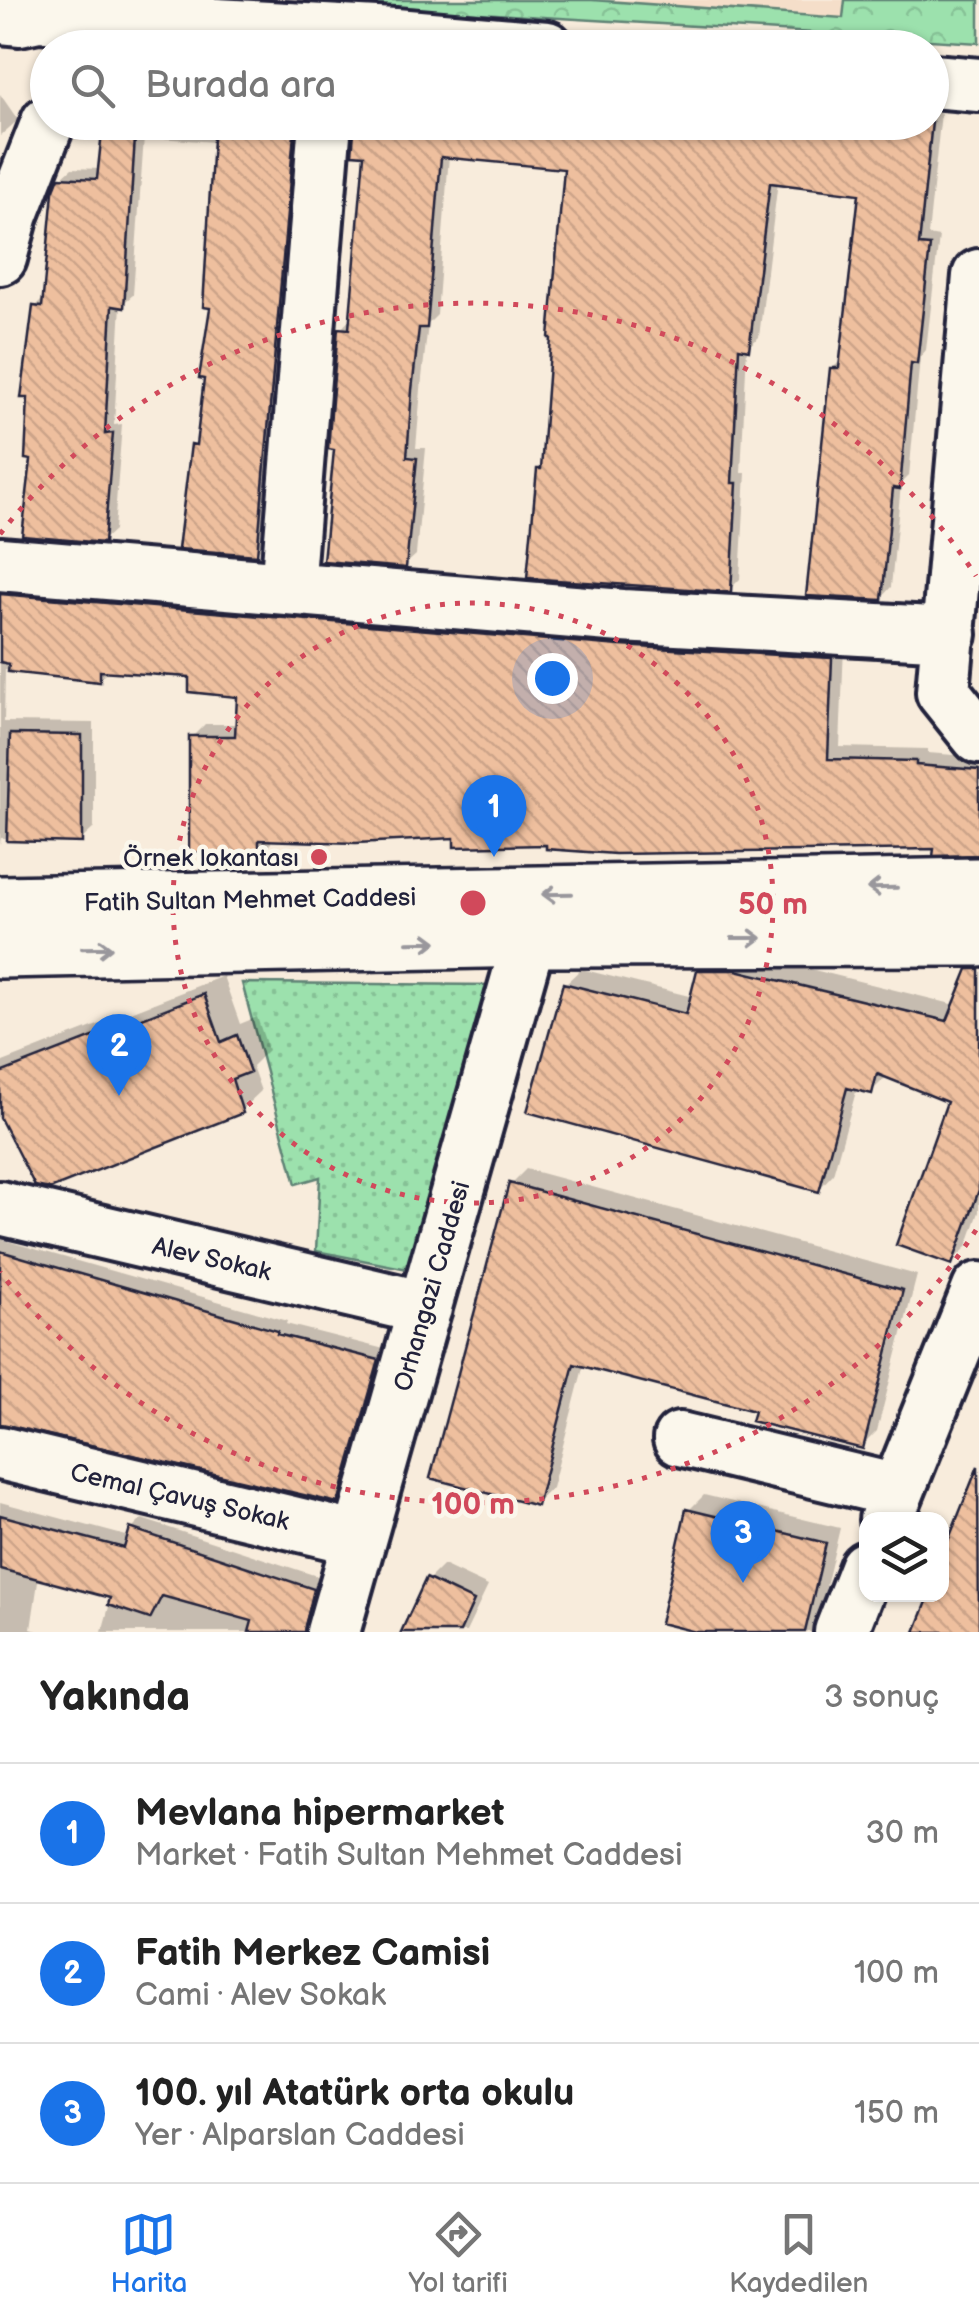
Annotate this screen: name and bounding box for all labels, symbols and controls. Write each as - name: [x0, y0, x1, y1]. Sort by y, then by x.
- search box: [30, 30, 949, 140]
- icon: search: [65, 58, 120, 113]
- text: Burada ara: [145, 63, 336, 108]
- your location: [527, 653, 578, 704]
- pin: 1: [462, 774, 526, 857]
- place label: Örnek lokantası: [123, 843, 299, 874]
- marker: Örnek lokantası: [308, 846, 330, 868]
- one-way arrow: [866, 878, 898, 898]
- street label: Fatih Sultan Mehmet Caddesi: [84, 882, 416, 919]
- one-way arrow: [541, 884, 574, 904]
- centre of rings: [455, 885, 491, 921]
- text: 50 m: [738, 887, 808, 923]
- one-way arrow: [730, 928, 763, 948]
- one-way arrow: [406, 932, 438, 951]
- one-way arrow: [81, 939, 113, 958]
- pin: 2: [86, 1014, 152, 1096]
- street label: Orhangazi Caddesi: [388, 1178, 477, 1395]
- street label: Alev Sokak: [149, 1231, 275, 1288]
- street label: Cemal Çavuş Sokak: [67, 1457, 293, 1538]
- text: 100 m: [431, 1487, 515, 1523]
- pin: 3: [710, 1500, 776, 1583]
- map controls: [859, 1512, 949, 1602]
- button: layers: [859, 1512, 949, 1602]
- text: Yakında: [40, 1672, 190, 1723]
- text: 3 sonuç: [824, 1678, 939, 1717]
- text: Mevlana hipermarket: [135, 1791, 504, 1836]
- text: 1: [66, 1814, 79, 1853]
- text: 30 m: [865, 1814, 939, 1853]
- text: Market · Fatih Sultan Mehmet Caddesi: [135, 1836, 683, 1875]
- text: Fatih Merkez Camisi: [135, 1931, 490, 1976]
- text: 2: [63, 1954, 82, 1993]
- text: 100 m: [854, 1954, 939, 1993]
- text: Cami · Alev Sokak: [135, 1976, 386, 2015]
- text: 100. yıl Atatürk orta okulu: [135, 2071, 574, 2116]
- text: 3: [63, 2094, 82, 2133]
- text: 150 m: [854, 2094, 939, 2133]
- text: Yer · Alparslan Caddesi: [135, 2116, 465, 2155]
- tab: Harita: [111, 2207, 187, 2300]
- tab: Yol tarifi: [409, 2207, 508, 2300]
- tab: Kaydedilen: [729, 2207, 868, 2300]

